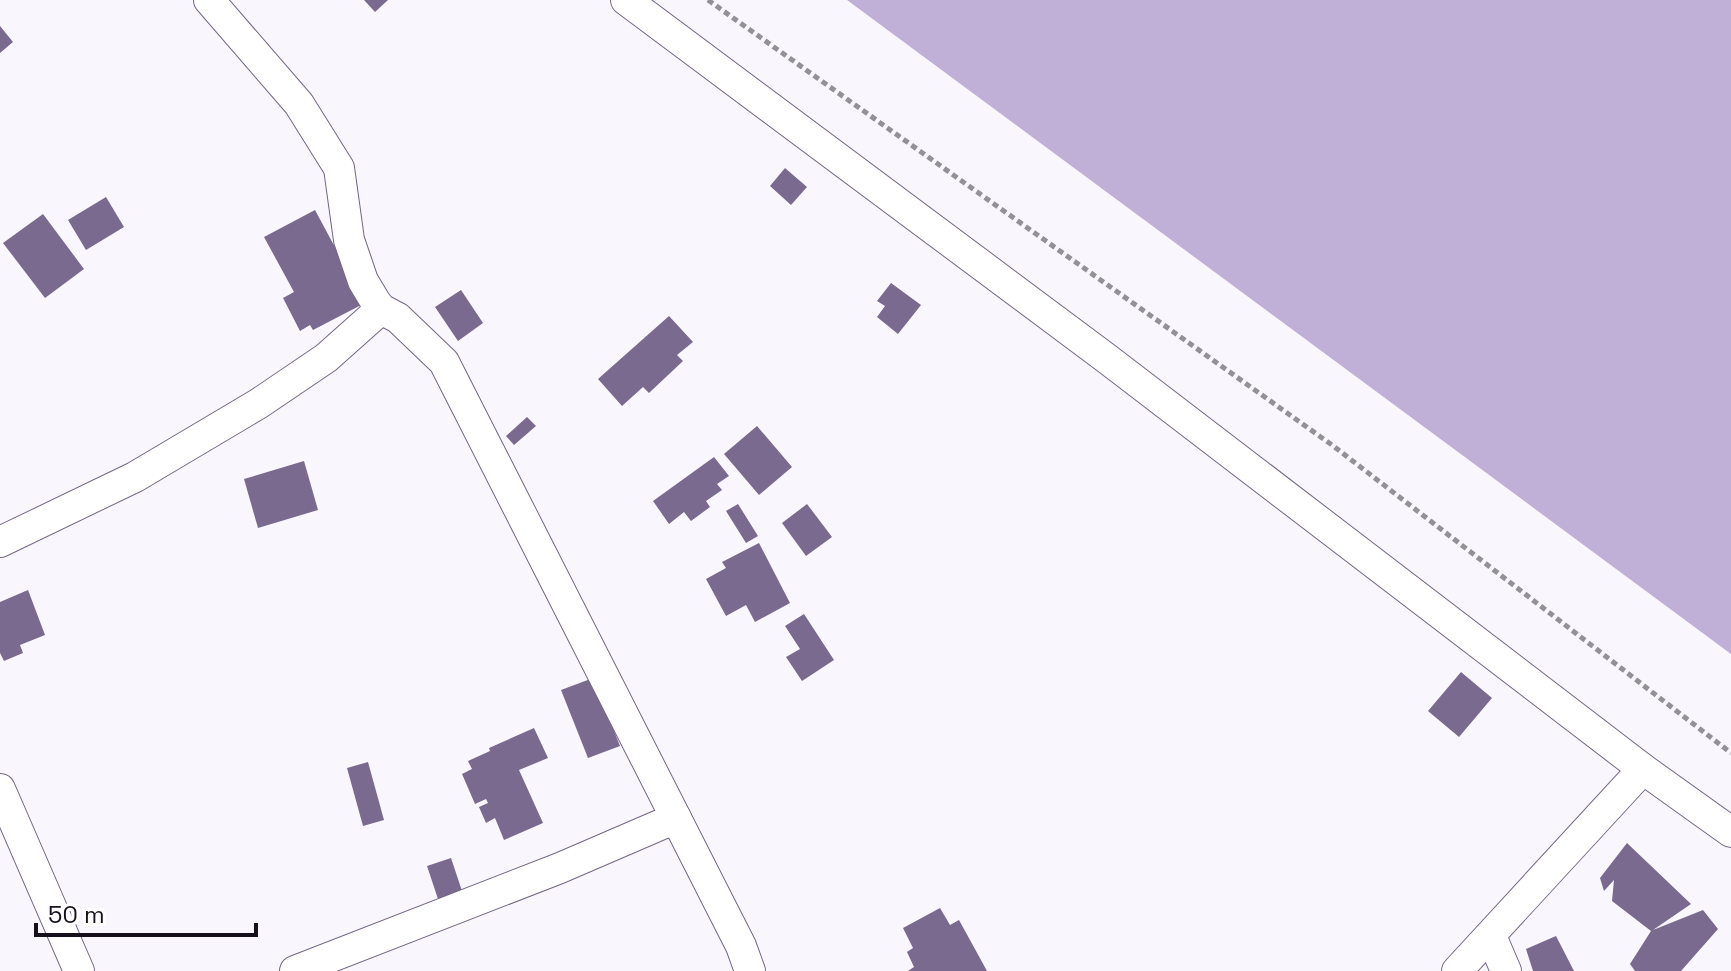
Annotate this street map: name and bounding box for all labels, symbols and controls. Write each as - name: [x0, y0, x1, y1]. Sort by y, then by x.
- scale bar: [36, 887, 256, 937]
- text: 50 m: [48, 899, 105, 930]

